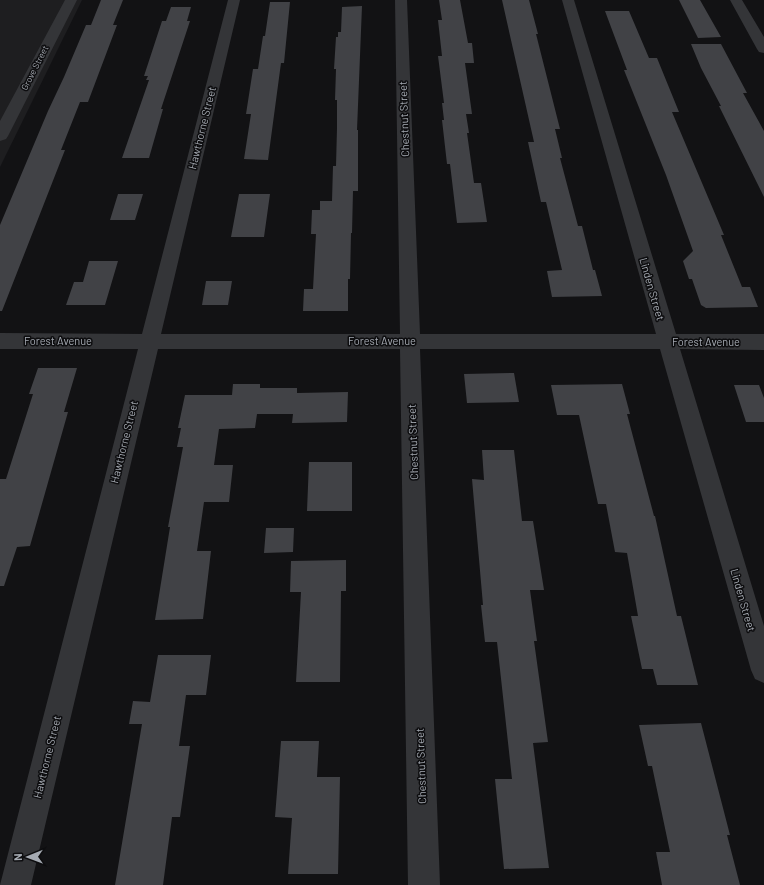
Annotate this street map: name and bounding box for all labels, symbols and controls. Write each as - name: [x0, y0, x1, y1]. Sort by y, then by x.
- street label: Grove Street: [19, 44, 51, 92]
- street label: Chestnut Street: [396, 81, 411, 157]
- street label: Hawthorne Street: [185, 85, 218, 170]
- street label: Linden Street: [637, 256, 668, 322]
- street label: Forest Avenue: [24, 334, 92, 347]
- street label: Forest Avenue: [348, 334, 416, 347]
- street label: Forest Avenue: [672, 335, 740, 348]
- street label: Hawthorne Street: [107, 399, 140, 484]
- street label: Chestnut Street: [405, 404, 420, 480]
- street label: Linden Street: [728, 567, 759, 633]
- street label: Hawthorne Street: [30, 714, 63, 799]
- street label: Chestnut Street: [413, 728, 428, 804]
- north arrow: [8, 837, 48, 877]
- text: N: [11, 853, 24, 861]

